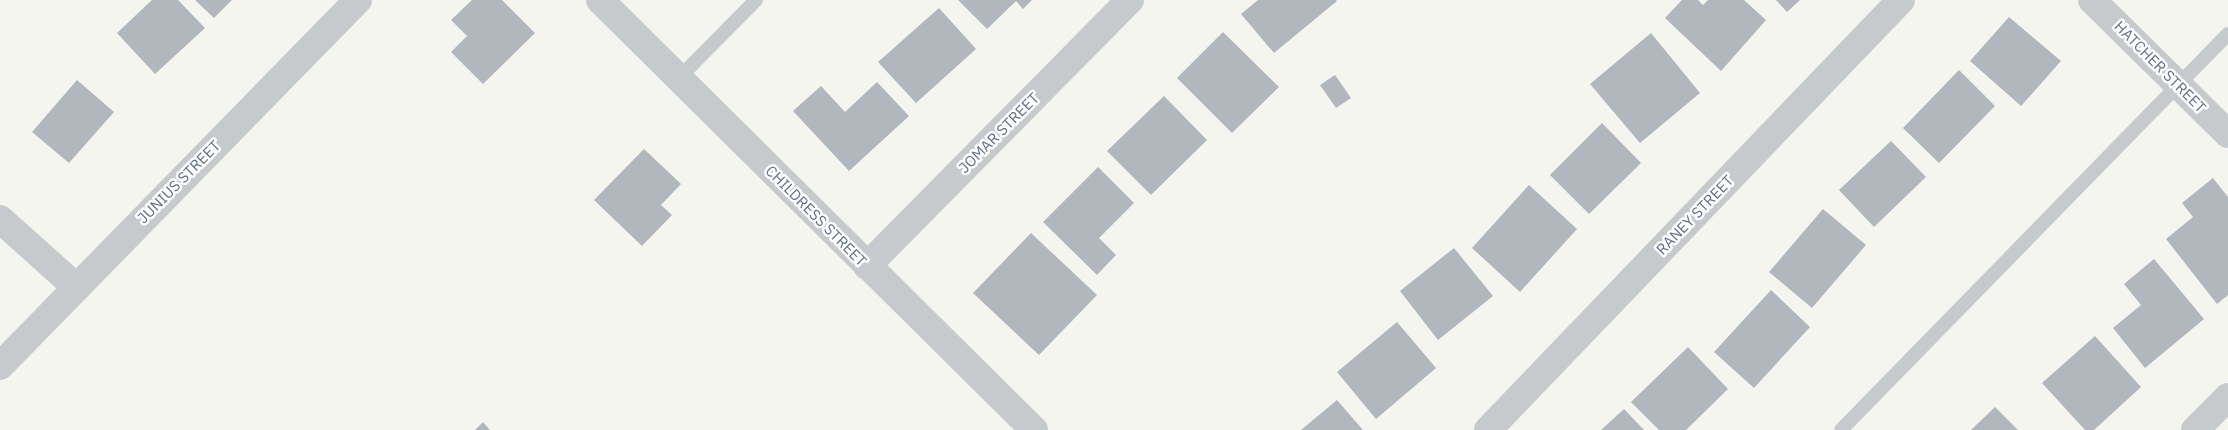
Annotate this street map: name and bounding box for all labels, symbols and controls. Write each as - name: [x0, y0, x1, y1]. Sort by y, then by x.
- street label: HATCHER STREET: [2110, 17, 2211, 117]
- street label: JOMAR STREET: [954, 88, 1043, 177]
- street label: JUNIUS STREET: [133, 136, 224, 227]
- street label: CHILDRESS STREET: [762, 161, 871, 271]
- street label: RANEY STREET: [1652, 171, 1738, 258]

